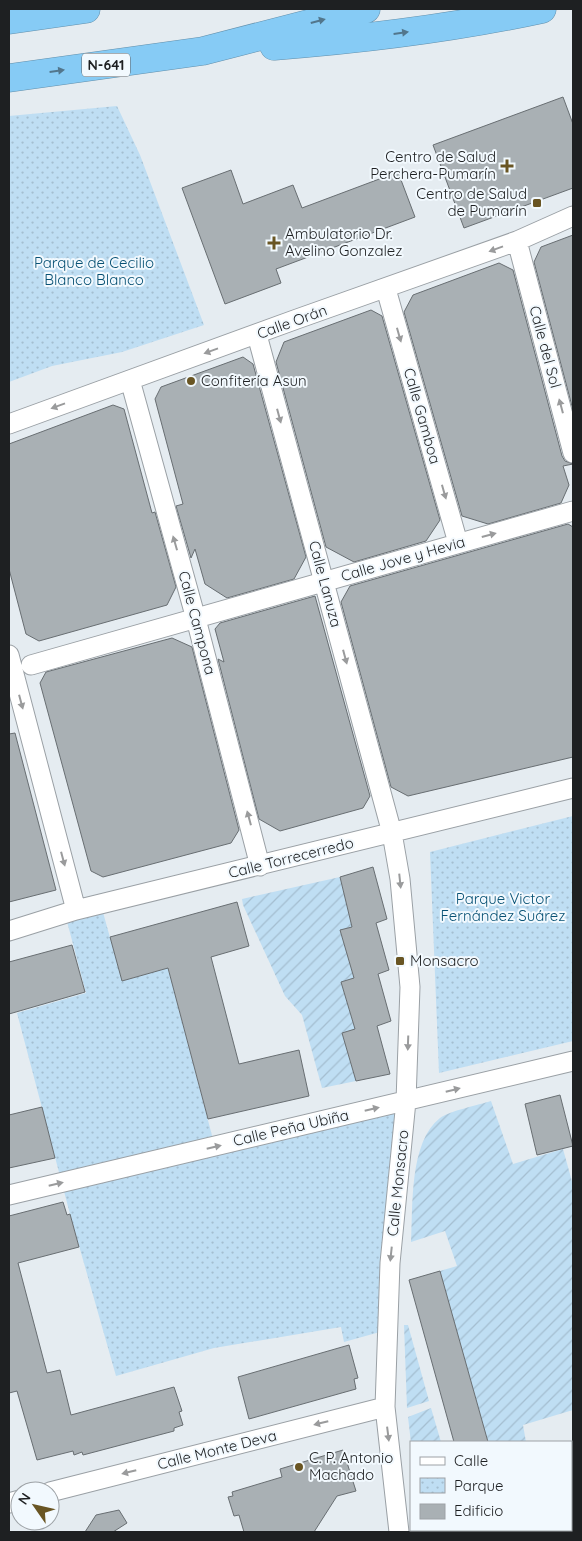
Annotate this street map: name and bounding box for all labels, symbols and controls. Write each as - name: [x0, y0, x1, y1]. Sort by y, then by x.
- one-way arrow: [310, 17, 325, 25]
- one-way arrow: [393, 28, 409, 36]
- road number: N-641: [82, 54, 130, 76]
- one-way arrow: [49, 67, 65, 75]
- place label: Centro de Salud Perchera-Pumarín: [370, 147, 496, 183]
- marker: Centro de Salud Perchera-Pumarín: [500, 159, 514, 173]
- place label: Centro de Salud de Pumarín: [416, 184, 527, 220]
- marker: Centro de Salud de Pumarín: [531, 197, 543, 209]
- place label: Ambulatorio Dr. Avelino Gonzalez: [285, 224, 403, 260]
- marker: Ambulatorio Dr. Avelino Gonzalez: [267, 236, 281, 250]
- one-way arrow: [488, 245, 503, 253]
- park label: Parque de Cecilio Blanco Blanco: [34, 253, 154, 289]
- street label: Calle Orán: [254, 300, 329, 343]
- street label: Calle del Sol: [525, 304, 566, 390]
- one-way arrow: [396, 328, 404, 343]
- one-way arrow: [203, 347, 218, 355]
- street label: Calle Gamboa: [400, 366, 445, 466]
- place label: Confitería Asun: [201, 371, 307, 390]
- marker: Confitería Asun: [185, 375, 197, 387]
- one-way arrow: [557, 399, 565, 414]
- one-way arrow: [51, 403, 66, 410]
- one-way arrow: [275, 408, 283, 423]
- one-way arrow: [440, 484, 448, 499]
- one-way arrow: [482, 530, 497, 538]
- street label: Calle Jove y Hevia: [339, 532, 467, 585]
- one-way arrow: [171, 535, 179, 550]
- street label: Calle Lanuza: [305, 539, 346, 629]
- street label: Calle Campona: [175, 569, 220, 677]
- one-way arrow: [341, 649, 349, 664]
- one-way arrow: [18, 694, 26, 709]
- one-way arrow: [244, 811, 252, 826]
- street label: Calle Torrecerredo: [226, 833, 355, 882]
- one-way arrow: [60, 851, 68, 866]
- one-way arrow: [396, 874, 404, 890]
- park label: Parque Victor Fernández Suárez: [441, 889, 565, 925]
- place label: Monsacro: [410, 951, 479, 970]
- marker: Monsacro: [394, 955, 406, 967]
- one-way arrow: [404, 1036, 412, 1052]
- one-way arrow: [446, 1086, 461, 1094]
- street label: Calle Peña Ubiña: [231, 1105, 351, 1150]
- one-way arrow: [365, 1105, 380, 1113]
- street label: Calle Monsacro: [382, 1129, 413, 1237]
- one-way arrow: [207, 1143, 222, 1151]
- one-way arrow: [49, 1180, 64, 1188]
- one-way arrow: [386, 1246, 394, 1262]
- one-way arrow: [313, 1419, 328, 1427]
- street label: Calle Monte Deva: [155, 1426, 278, 1474]
- one-way arrow: [384, 1426, 392, 1442]
- legend: [410, 1441, 572, 1531]
- place label: C. P. Antonio Machado: [309, 1448, 393, 1484]
- text: Calle: [454, 1451, 488, 1470]
- marker: C. P. Antonio Machado: [293, 1461, 305, 1473]
- one-way arrow: [122, 1468, 137, 1476]
- text: Parque: [454, 1476, 504, 1495]
- north arrow: [10, 1481, 60, 1531]
- text: N: [14, 1489, 35, 1508]
- text: Edificio: [454, 1501, 503, 1520]

